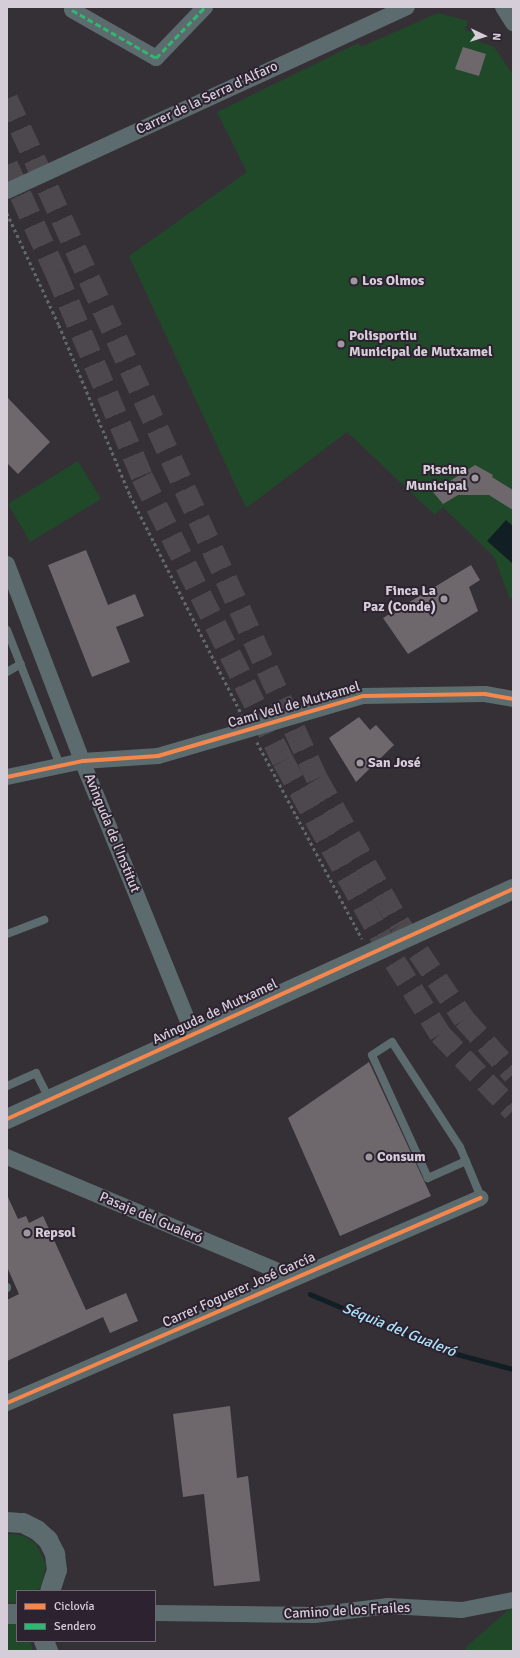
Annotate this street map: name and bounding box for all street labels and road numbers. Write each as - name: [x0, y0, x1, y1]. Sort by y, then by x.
- street label: Carrer de la Serra d'Alfaro: [133, 58, 281, 138]
- street label: Camí Vell de Mutxamel: [226, 678, 362, 732]
- street label: Avinguda de l'Institut: [80, 771, 144, 895]
- street label: Avinguda de Mutxamel: [150, 976, 280, 1048]
- street label: Pasaje del Gualeró: [97, 1189, 205, 1247]
- street label: Carrer Foguerer José García: [160, 1249, 318, 1331]
- street label: Camino de los Frailes: [283, 1599, 411, 1623]

